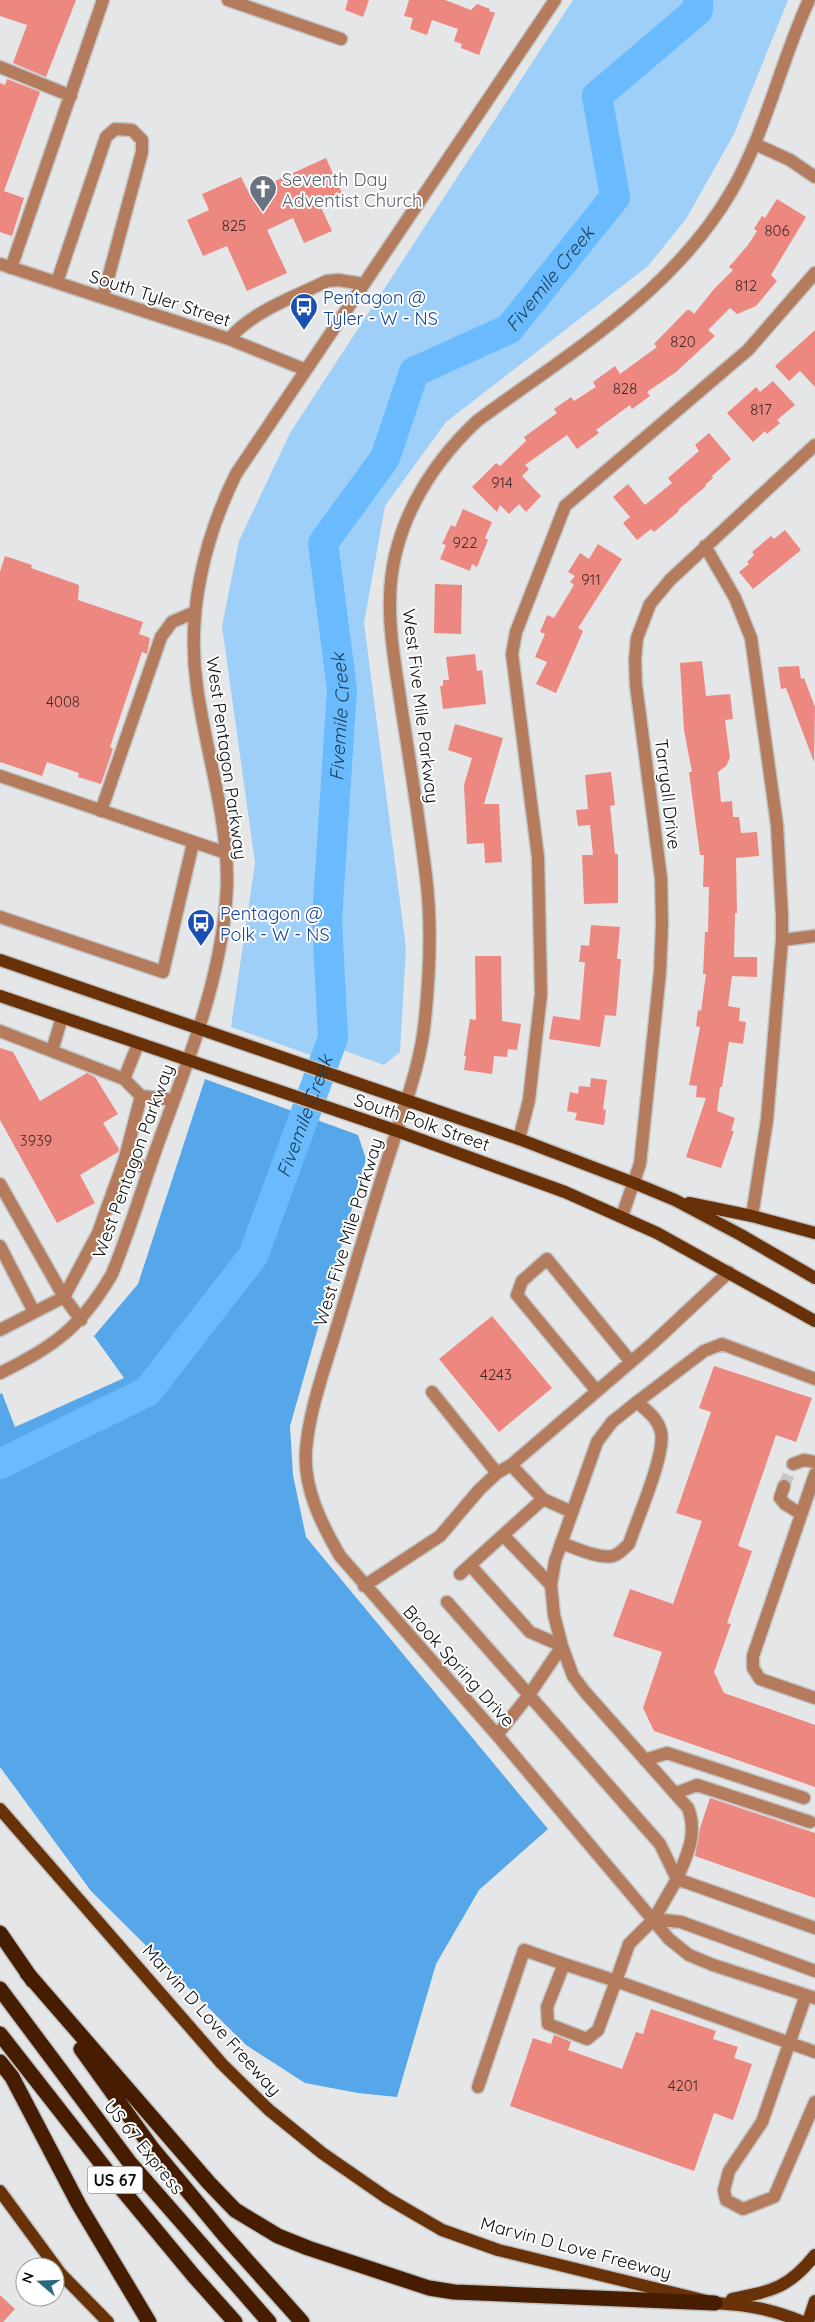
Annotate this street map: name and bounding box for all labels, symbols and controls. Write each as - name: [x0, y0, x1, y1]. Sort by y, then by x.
- place label: Seventh Day Adventist Church: [282, 168, 422, 212]
- church icon: Seventh Day Adventist Church: [248, 174, 278, 213]
- house number: 825: [222, 216, 246, 235]
- water label: Fivemile Creek: [500, 220, 600, 336]
- house number: 806: [764, 221, 790, 240]
- street label: South Tyler Street: [87, 264, 233, 332]
- house number: 812: [735, 276, 757, 295]
- place label: Pentagon @ Tyler - W - NS: [323, 286, 438, 330]
- bus stop icon: Pentagon @ Tyler - W - NS: [289, 292, 319, 331]
- house number: 820: [670, 332, 696, 351]
- house number: 828: [613, 379, 637, 398]
- house number: 817: [750, 400, 772, 419]
- house number: 914: [491, 473, 513, 492]
- house number: 922: [453, 533, 478, 552]
- house number: 911: [581, 570, 601, 589]
- street label: West Five Mile Parkway: [398, 607, 444, 805]
- water label: Fivemile Creek: [324, 650, 354, 782]
- street label: West Pentagon Parkway: [201, 655, 253, 861]
- house number: 4008: [46, 692, 80, 711]
- street label: Tarryall Drive: [650, 737, 686, 851]
- place label: Pentagon @ Polk - W - NS: [220, 902, 330, 946]
- bus stop icon: Pentagon @ Polk - W - NS: [186, 908, 216, 947]
- water label: Fivemile Creek: [271, 1050, 338, 1180]
- street label: West Pentagon Parkway: [87, 1061, 179, 1261]
- street label: South Polk Street: [351, 1088, 493, 1156]
- house number: 3939: [20, 1131, 52, 1150]
- street label: West Five Mile Parkway: [308, 1135, 388, 1329]
- house number: 4243: [480, 1365, 512, 1384]
- street label: Brook Spring Drive: [398, 1600, 520, 1732]
- street label: Marvin D Love Freeway: [138, 1939, 286, 2101]
- house number: 4201: [668, 2076, 698, 2095]
- street label: US 67 Express: [99, 2096, 189, 2198]
- road number: US 67: [88, 2166, 142, 2194]
- street label: Marvin D Love Freeway: [478, 2211, 674, 2285]
- north arrow: [15, 2257, 65, 2307]
- text: N: [18, 2270, 38, 2286]

